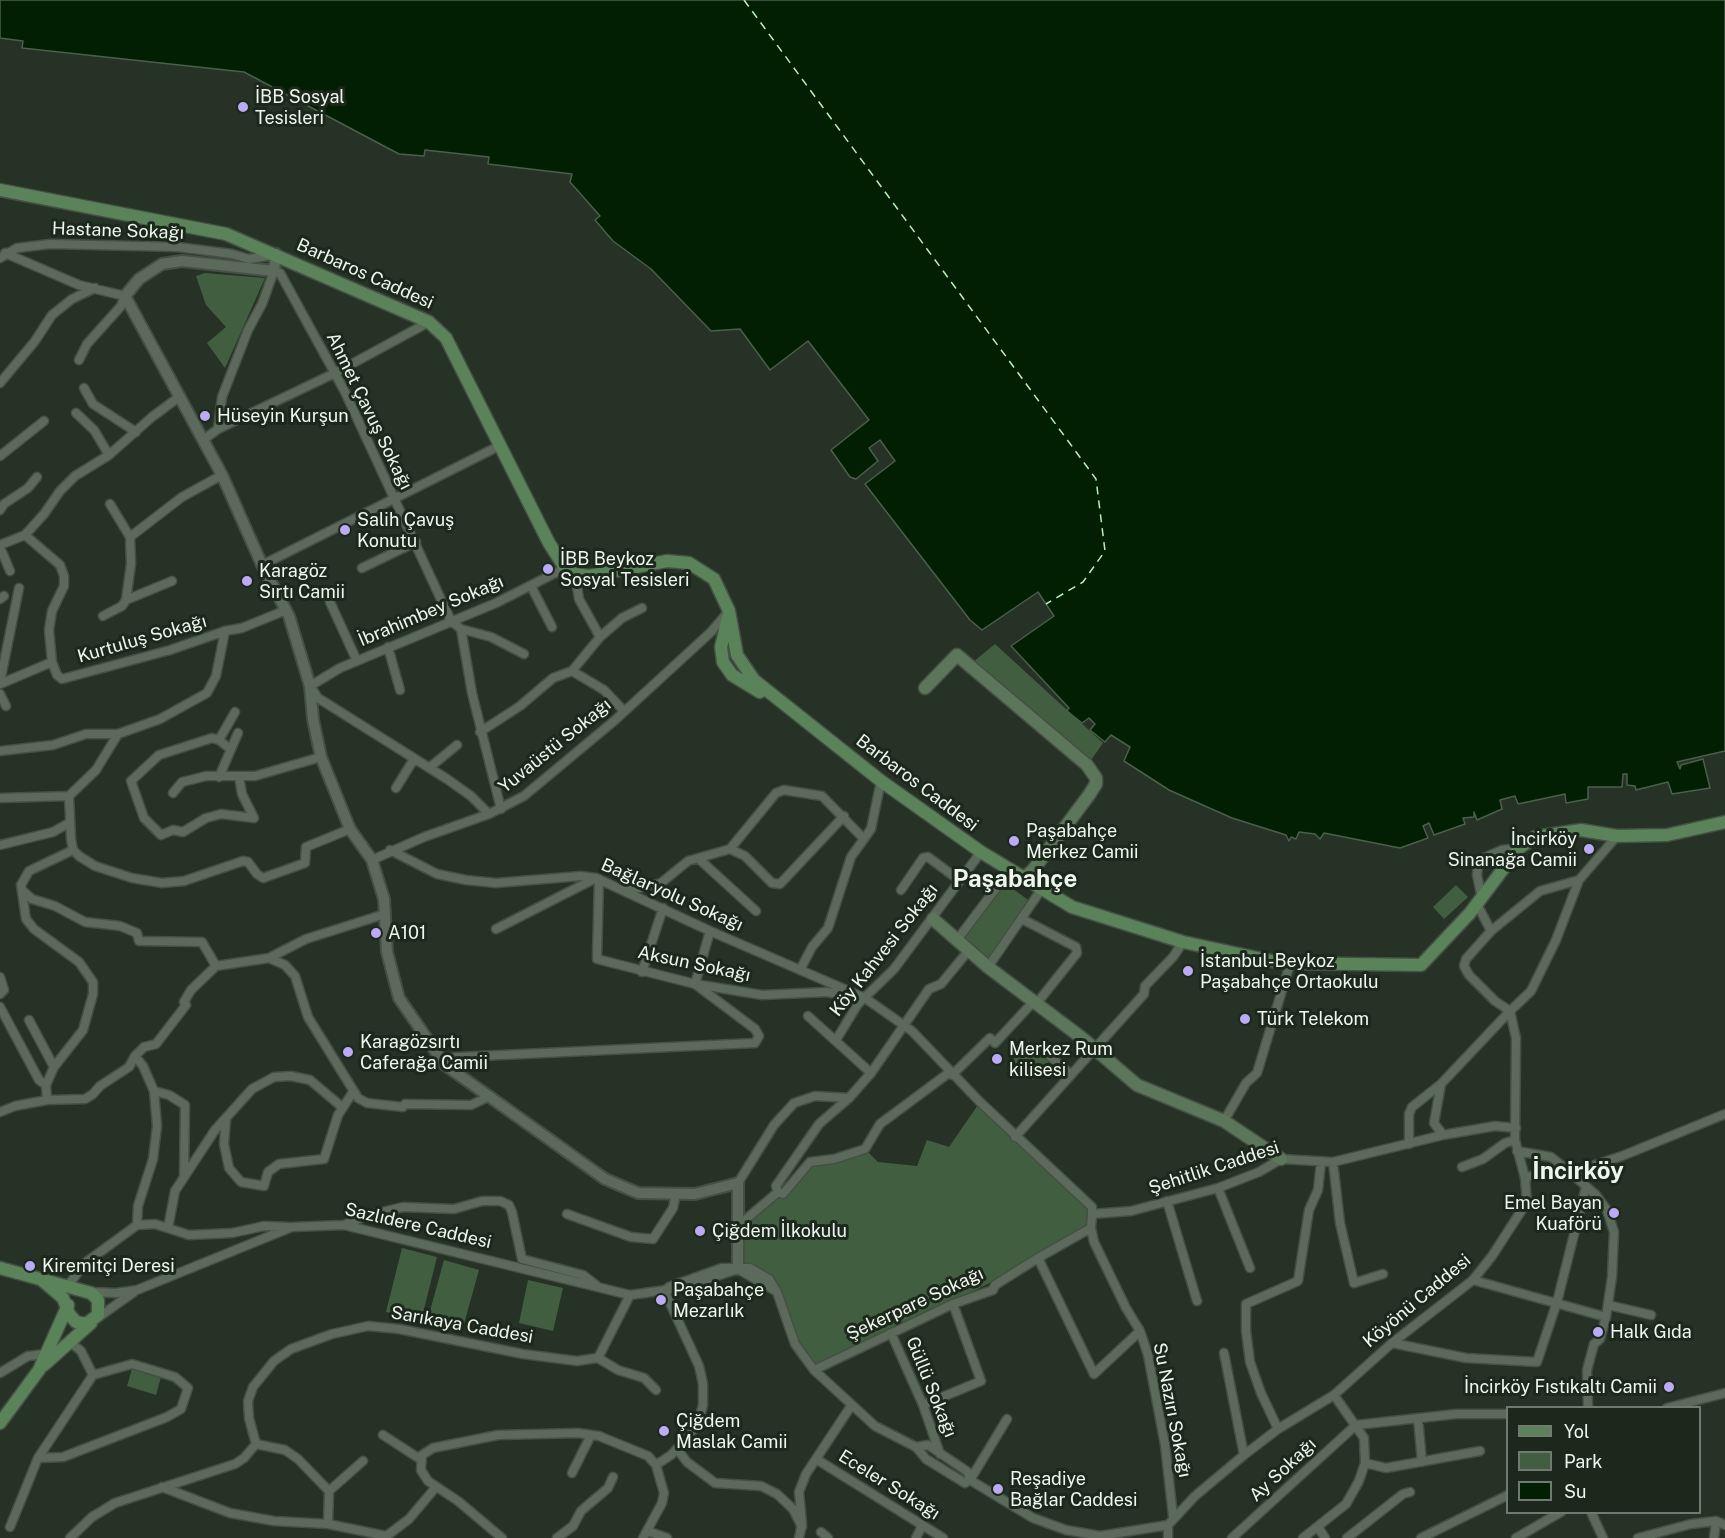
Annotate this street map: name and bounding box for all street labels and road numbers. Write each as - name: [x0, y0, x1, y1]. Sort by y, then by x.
- street label: Hastane Sokağı: [52, 218, 184, 244]
- street label: Barbaros Caddesi: [293, 234, 437, 314]
- street label: Ahmet Çavuş Sokağı: [321, 329, 417, 493]
- street label: İbrahimbey Sokağı: [355, 571, 507, 651]
- street label: Kurtuluş Sokağı: [75, 610, 209, 668]
- street label: Yuvaüstü Sokağı: [495, 694, 615, 798]
- street label: Barbaros Caddesi: [852, 730, 982, 836]
- street label: Bağlaryolu Sokağı: [598, 854, 746, 936]
- street label: Köy Kahvesi Sokağı: [825, 879, 943, 1021]
- street label: Aksun Sokağı: [636, 942, 752, 986]
- street label: Şehitlik Caddesi: [1146, 1137, 1282, 1199]
- street label: Sazlıdere Caddesi: [342, 1199, 494, 1253]
- street label: Köyönü Caddesi: [1359, 1250, 1475, 1352]
- street label: Şekerpare Sokağı: [843, 1263, 987, 1345]
- street label: Sarıkaya Caddesi: [389, 1302, 535, 1348]
- street label: Güllü Sokağı: [901, 1334, 961, 1440]
- street label: Su Nazırı Sokağı: [1148, 1341, 1196, 1479]
- street label: Ay Sokağı: [1245, 1434, 1321, 1506]
- street label: Eceler Sokağı: [834, 1445, 944, 1525]

